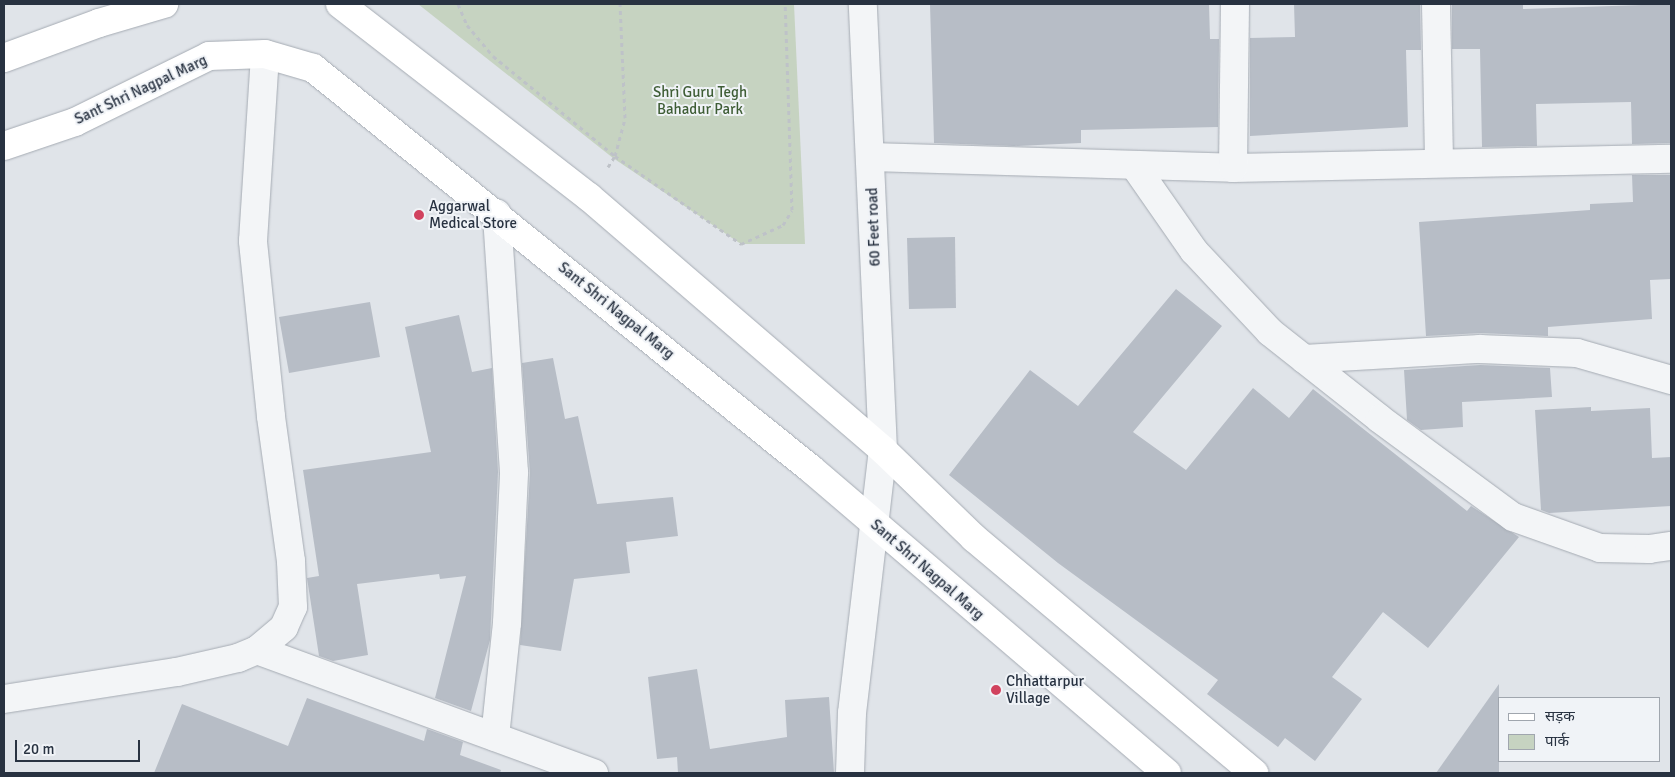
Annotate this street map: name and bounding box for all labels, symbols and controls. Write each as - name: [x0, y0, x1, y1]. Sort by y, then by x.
- street label: Sant Shri Nagpal Marg: [72, 51, 210, 129]
- park label: Shri Guru Tegh Bahadur Park: [653, 83, 747, 118]
- street label: 60 Feet road: [864, 187, 884, 267]
- place label: Aggarwal Medical Store: [429, 197, 517, 232]
- marker: Aggarwal Medical Store: [413, 209, 425, 221]
- street label: Sant Shri Nagpal Marg: [554, 259, 678, 363]
- street label: Sant Shri Nagpal Marg: [867, 516, 987, 624]
- place label: Chhattarpur Village: [1006, 672, 1084, 707]
- marker: Chhattarpur Village: [990, 684, 1002, 696]
- legend: [1498, 697, 1660, 762]
- text: सड़क: [1545, 707, 1575, 725]
- scale bar: [18, 730, 142, 762]
- text: पार्क: [1545, 732, 1569, 750]
- text: 20 m: [23, 740, 54, 758]

